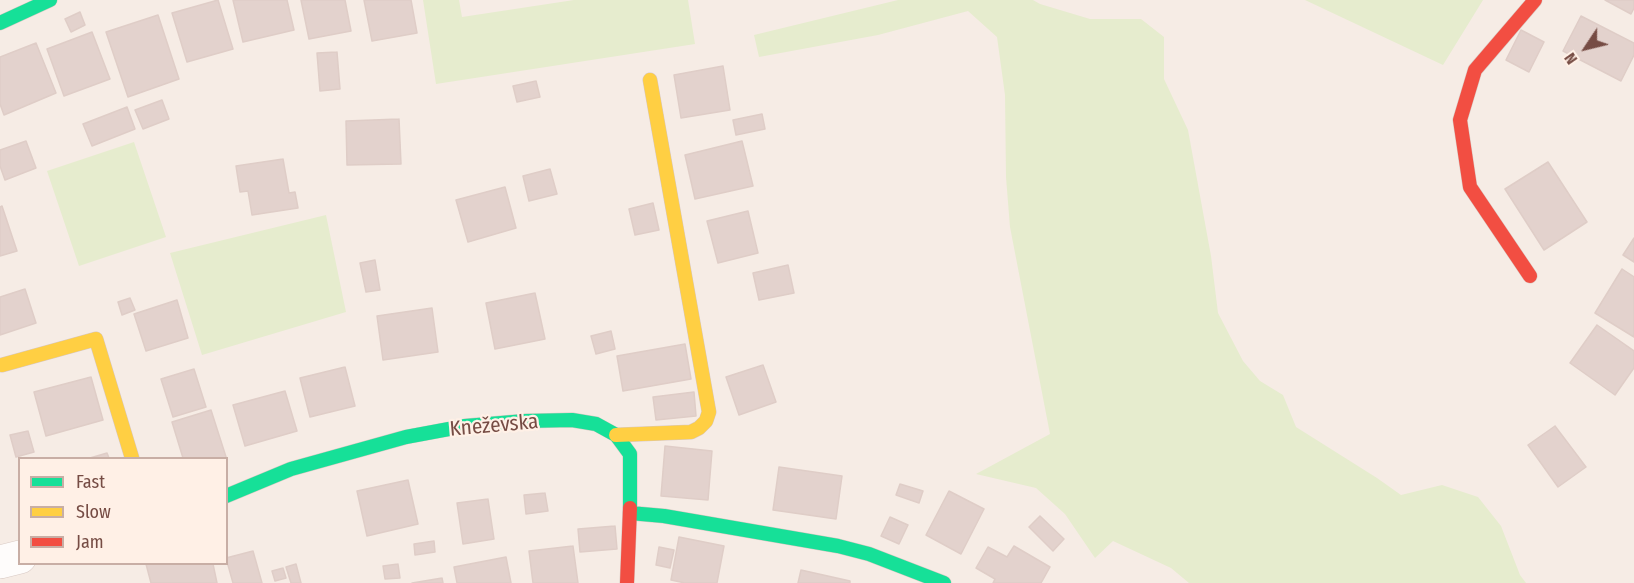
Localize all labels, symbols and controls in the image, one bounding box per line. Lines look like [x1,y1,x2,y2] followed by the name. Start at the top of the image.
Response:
[1556,18,1616,78] north arrow
[1560,49,1581,68] text: N
[449,410,539,442] street label: Kneževska
[18,457,228,565] legend
[76,471,105,493] text: Fast
[76,501,111,523] text: Slow
[76,531,104,553] text: Jam

